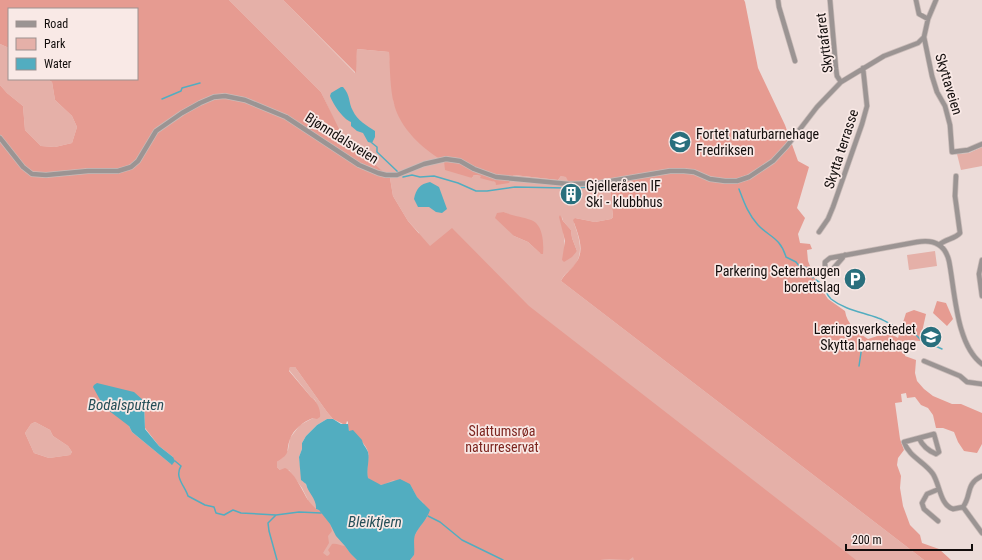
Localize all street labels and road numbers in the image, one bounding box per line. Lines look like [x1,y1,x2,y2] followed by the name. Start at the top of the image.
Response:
[812,12,836,74] street label: Skyttafaret
[932,51,966,117] street label: Skyttaveien
[821,107,862,191] street label: Skytta terrasse
[302,109,382,167] street label: Bjønndalsveien

